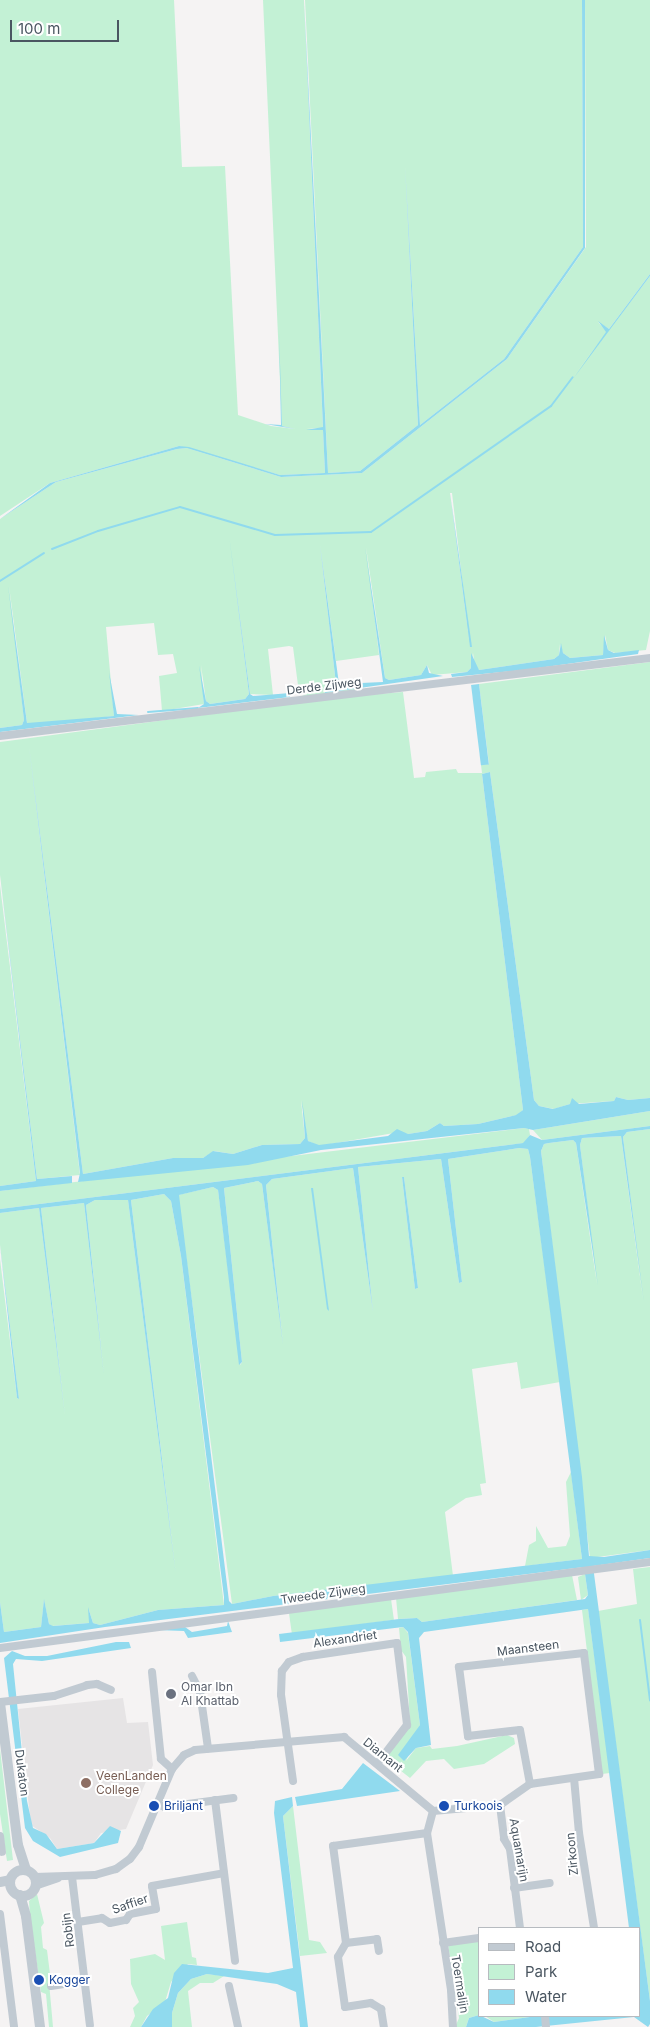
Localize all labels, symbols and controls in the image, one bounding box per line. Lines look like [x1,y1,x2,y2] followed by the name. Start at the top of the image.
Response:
[12,10,121,42] scale bar
[18,19,60,38] text: 100 m
[286,674,362,698] street label: Derde Zijweg
[280,1581,366,1607] street label: Tweede Zijweg
[312,1627,378,1651] street label: Alexandriet
[496,1637,560,1659] street label: Maansteen
[181,1680,239,1708] place label: Omar Ibn Al Khattab
[165,1688,177,1700] marker: Omar Ibn Al Khattab
[360,1735,406,1775] street label: Diamant
[12,1749,32,1797] street label: Dukaton
[96,1769,167,1797] place label: VeenLanden College
[80,1777,92,1789] marker: VeenLanden College
[164,1799,203,1813] place label: Briljant
[454,1799,503,1813] place label: Turkoois
[148,1800,160,1812] marker: Briljant
[438,1800,450,1812] marker: Turkoois
[506,1817,532,1883] street label: Aquamarijn
[563,1832,581,1876] street label: Zirkoon
[110,1891,150,1917] street label: Saffier
[59,1912,77,1948] street label: Robijn
[478,1927,640,2017] legend
[525,1937,561,1956] text: Road
[448,1954,472,2014] street label: Toermalijn
[525,1962,557,1981] text: Park
[49,1973,90,1987] place label: Kogger
[33,1974,45,1986] marker: Kogger
[525,1987,567,2006] text: Water

